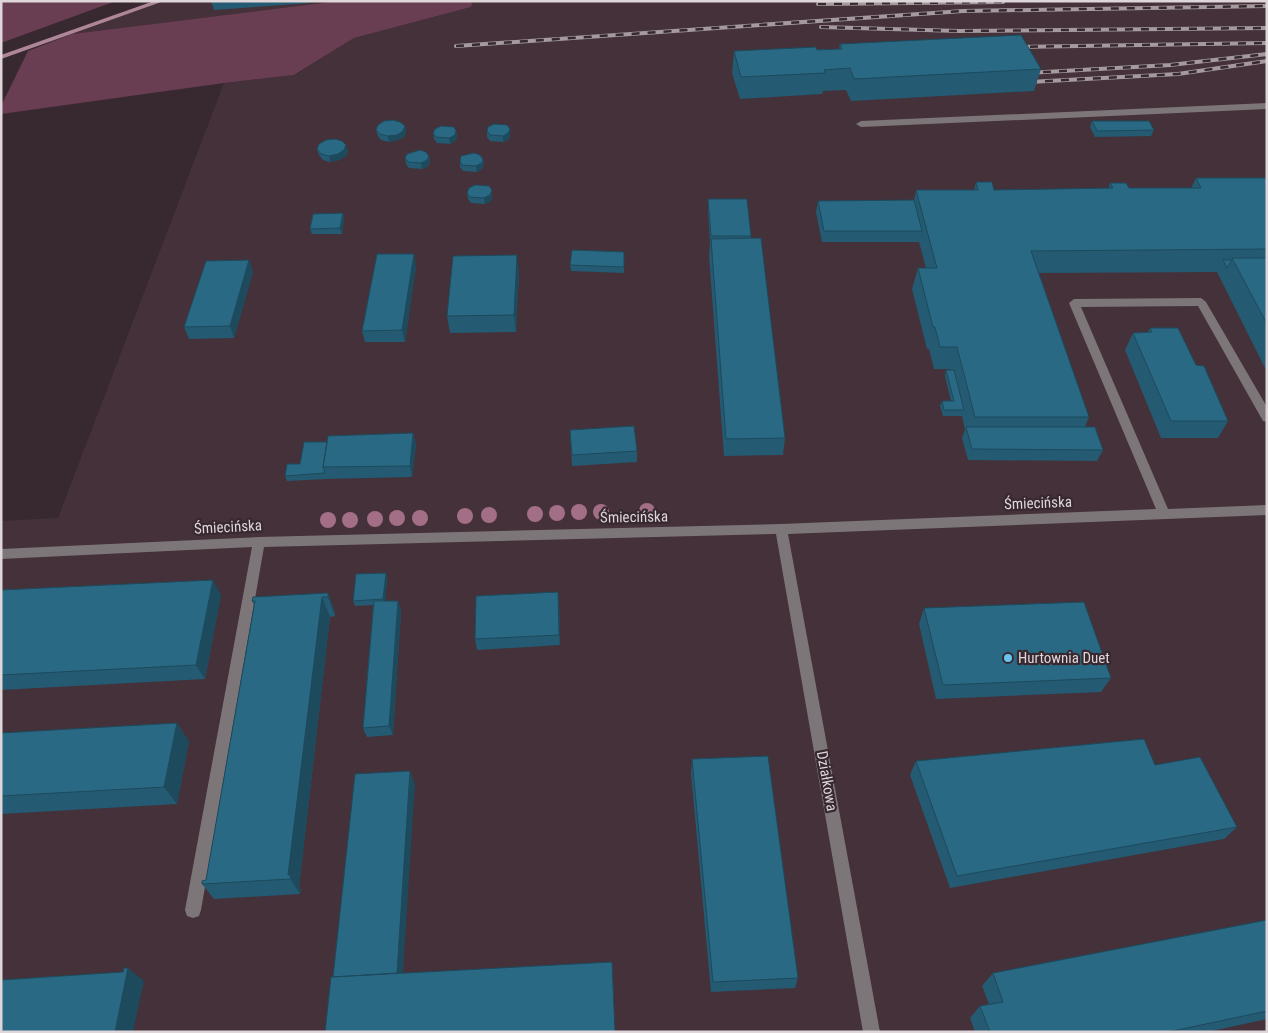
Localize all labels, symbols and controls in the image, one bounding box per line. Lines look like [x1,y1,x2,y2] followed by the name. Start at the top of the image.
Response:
[1004,493,1072,513] street label: Śmiecińska
[600,507,668,527] street label: Śmiecińska
[194,516,262,538] street label: Śmiecińska
[1018,649,1110,667] place label: Hurtownia Duet
[1002,652,1014,664] marker: Hurtownia Duet
[813,750,841,812] street label: Działkowa

